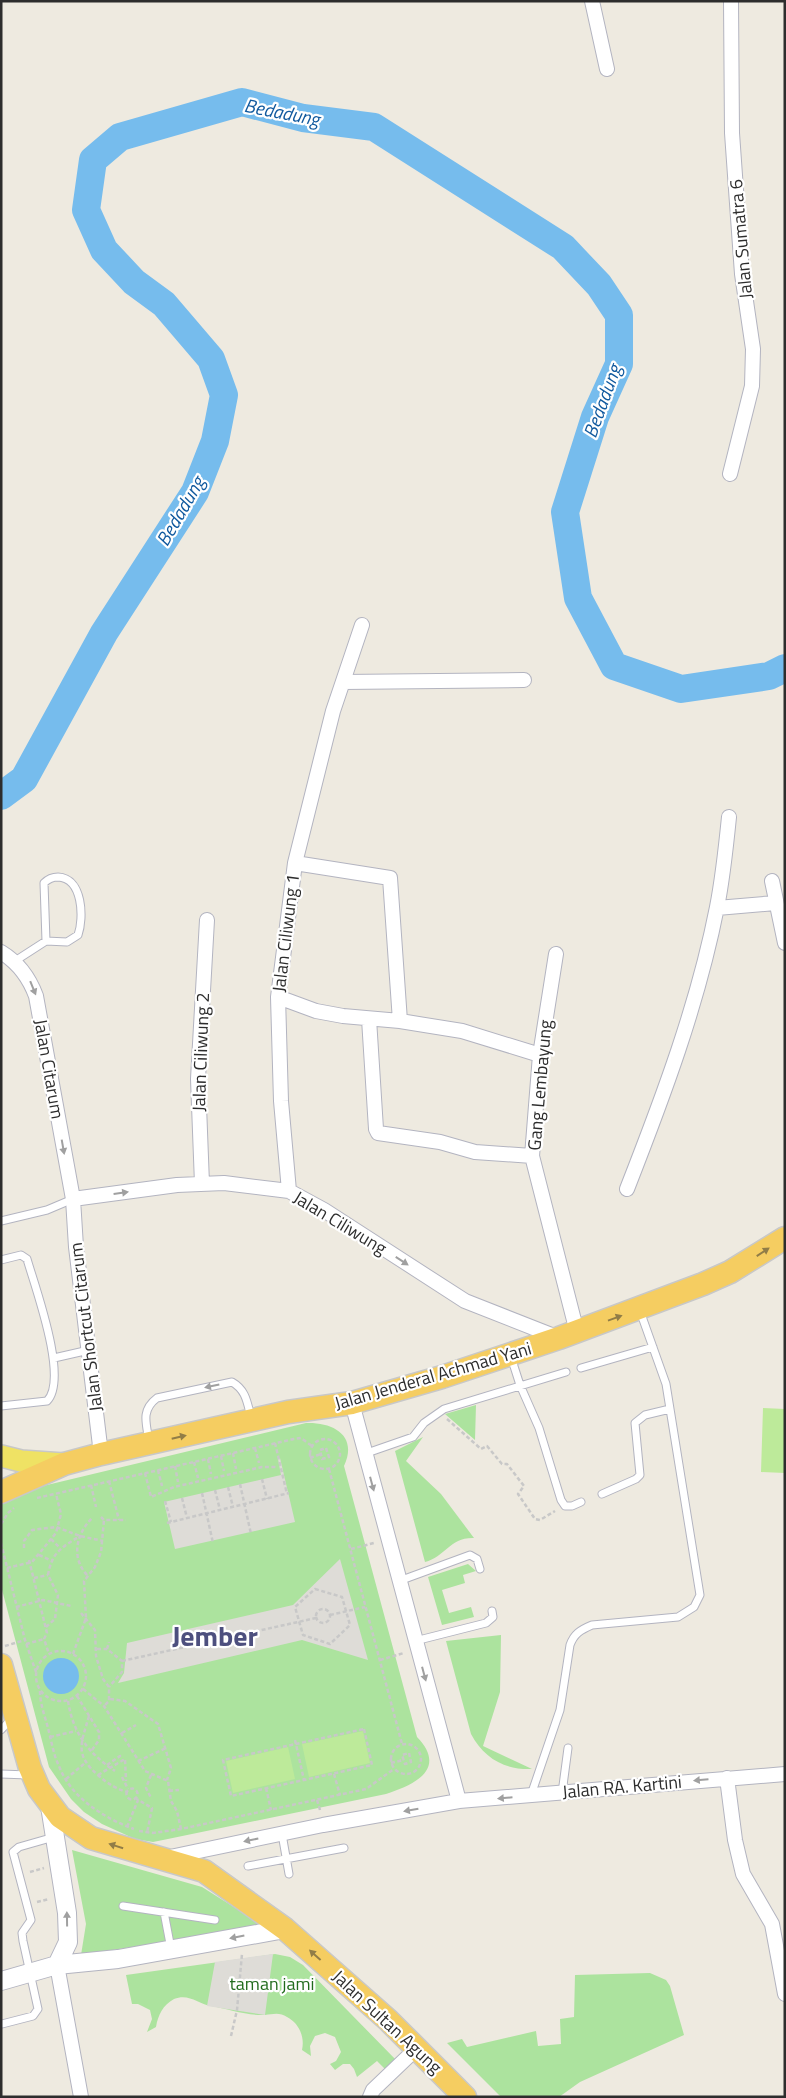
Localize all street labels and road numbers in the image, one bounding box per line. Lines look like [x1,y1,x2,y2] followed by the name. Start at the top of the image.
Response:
[722,178,759,300] street label: Jalan Sumatra 6
[265,872,306,994] street label: Jalan Ciliwung 1
[185,992,216,1112] street label: Jalan Ciliwung 2
[27,1017,72,1121] street label: Jalan Citarum
[520,1018,559,1152] street label: Gang Lembayung
[288,1184,392,1261] street label: Jalan Ciliwung
[62,1241,109,1413] street label: Jalan Shortcut Citarum
[331,1334,534,1417] street label: Jalan Jenderal Achmad Yani
[561,1768,683,1805] street label: Jalan RA. Kartini
[326,1963,448,2080] street label: Jalan Sultan Agung

